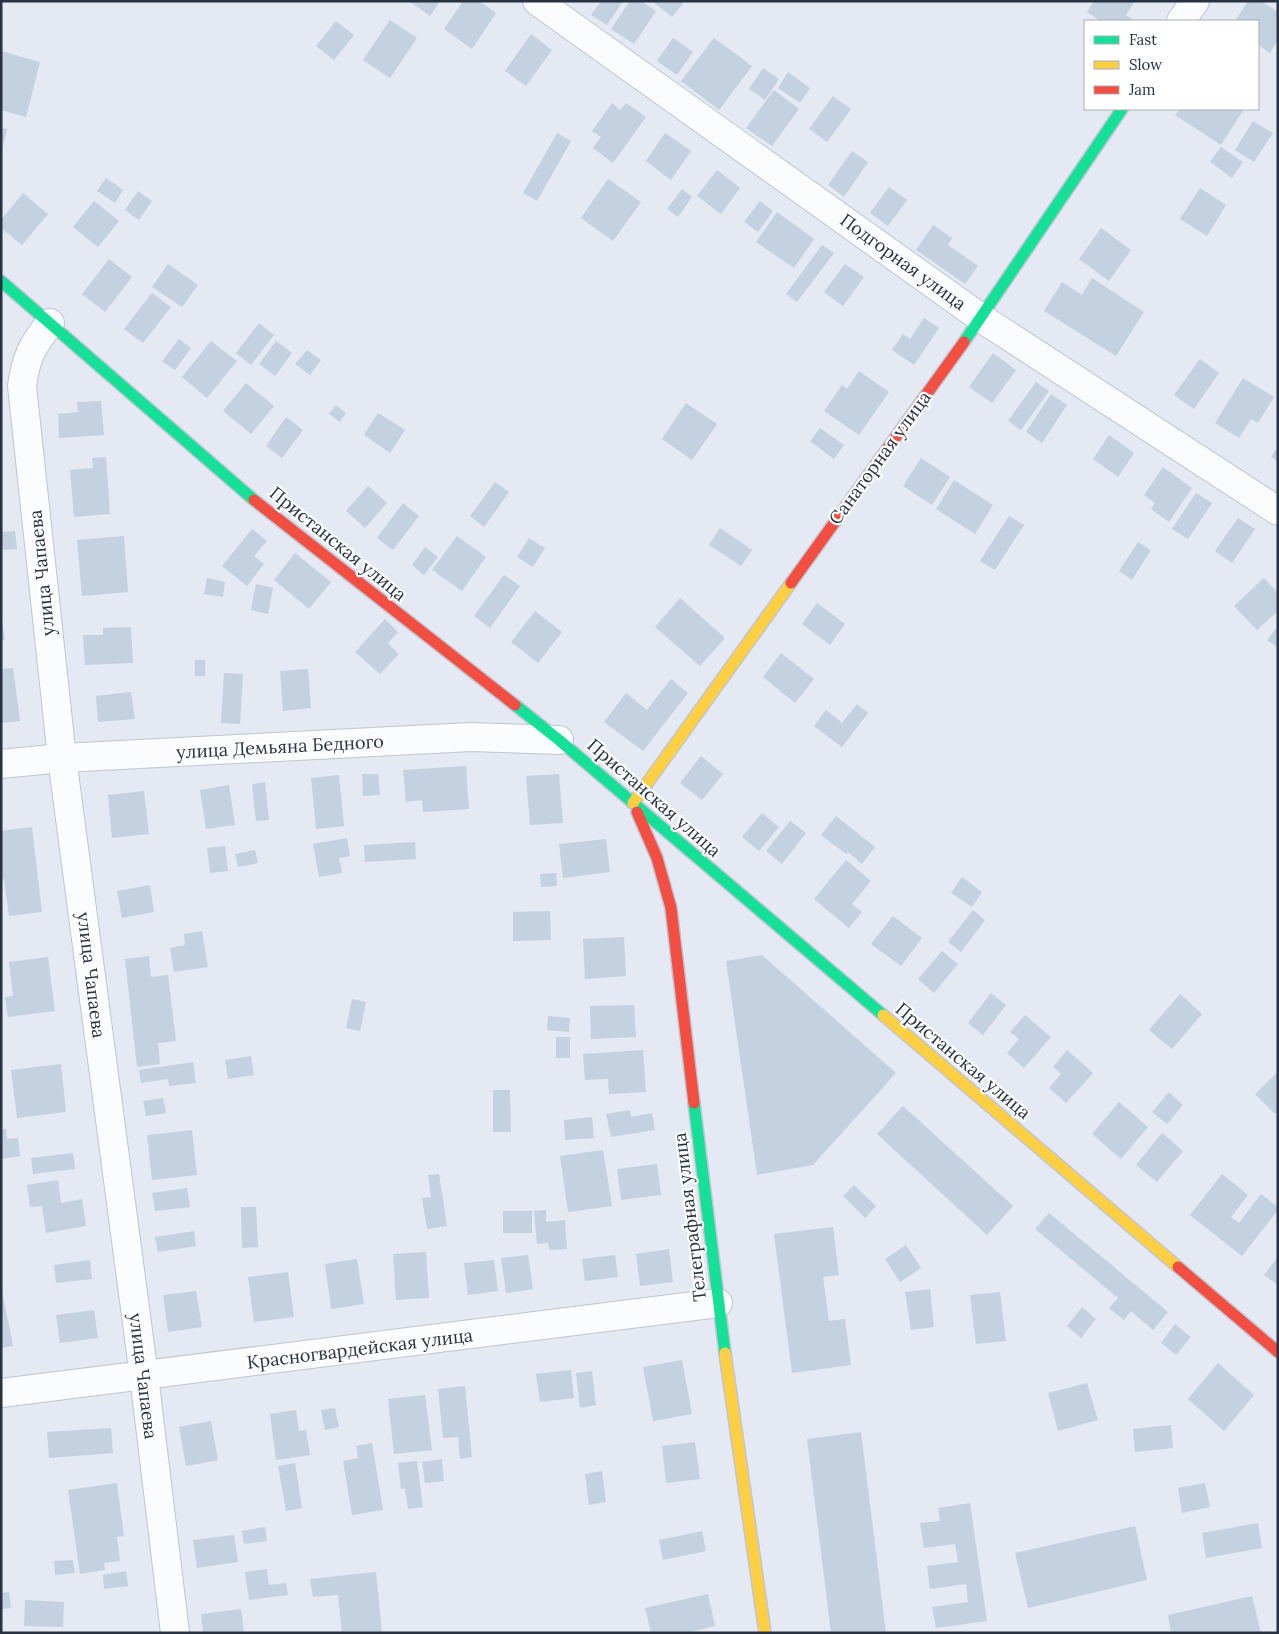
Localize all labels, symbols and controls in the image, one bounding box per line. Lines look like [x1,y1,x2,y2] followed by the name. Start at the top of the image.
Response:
[1084,20,1259,110] legend
[1129,30,1157,49] text: Fast
[1129,55,1162,74] text: Slow
[1128,80,1156,99] text: Jam
[836,208,971,315] street label: Подгорная улица
[823,386,936,529] street label: Санаторная улица
[265,481,411,606] street label: Пристанская улица
[23,509,60,637] street label: улица Чапаева
[176,730,384,763] street label: улица Демьяна Бедного
[583,733,726,862] street label: Пристанская улица
[72,910,111,1039] street label: улица Чапаева
[891,997,1036,1124] street label: Пристанская улица
[668,1132,711,1303] street label: Телеграфная улица
[124,1311,163,1440] street label: улица Чапаева
[246,1323,474,1374] street label: Красногвардейская улица

